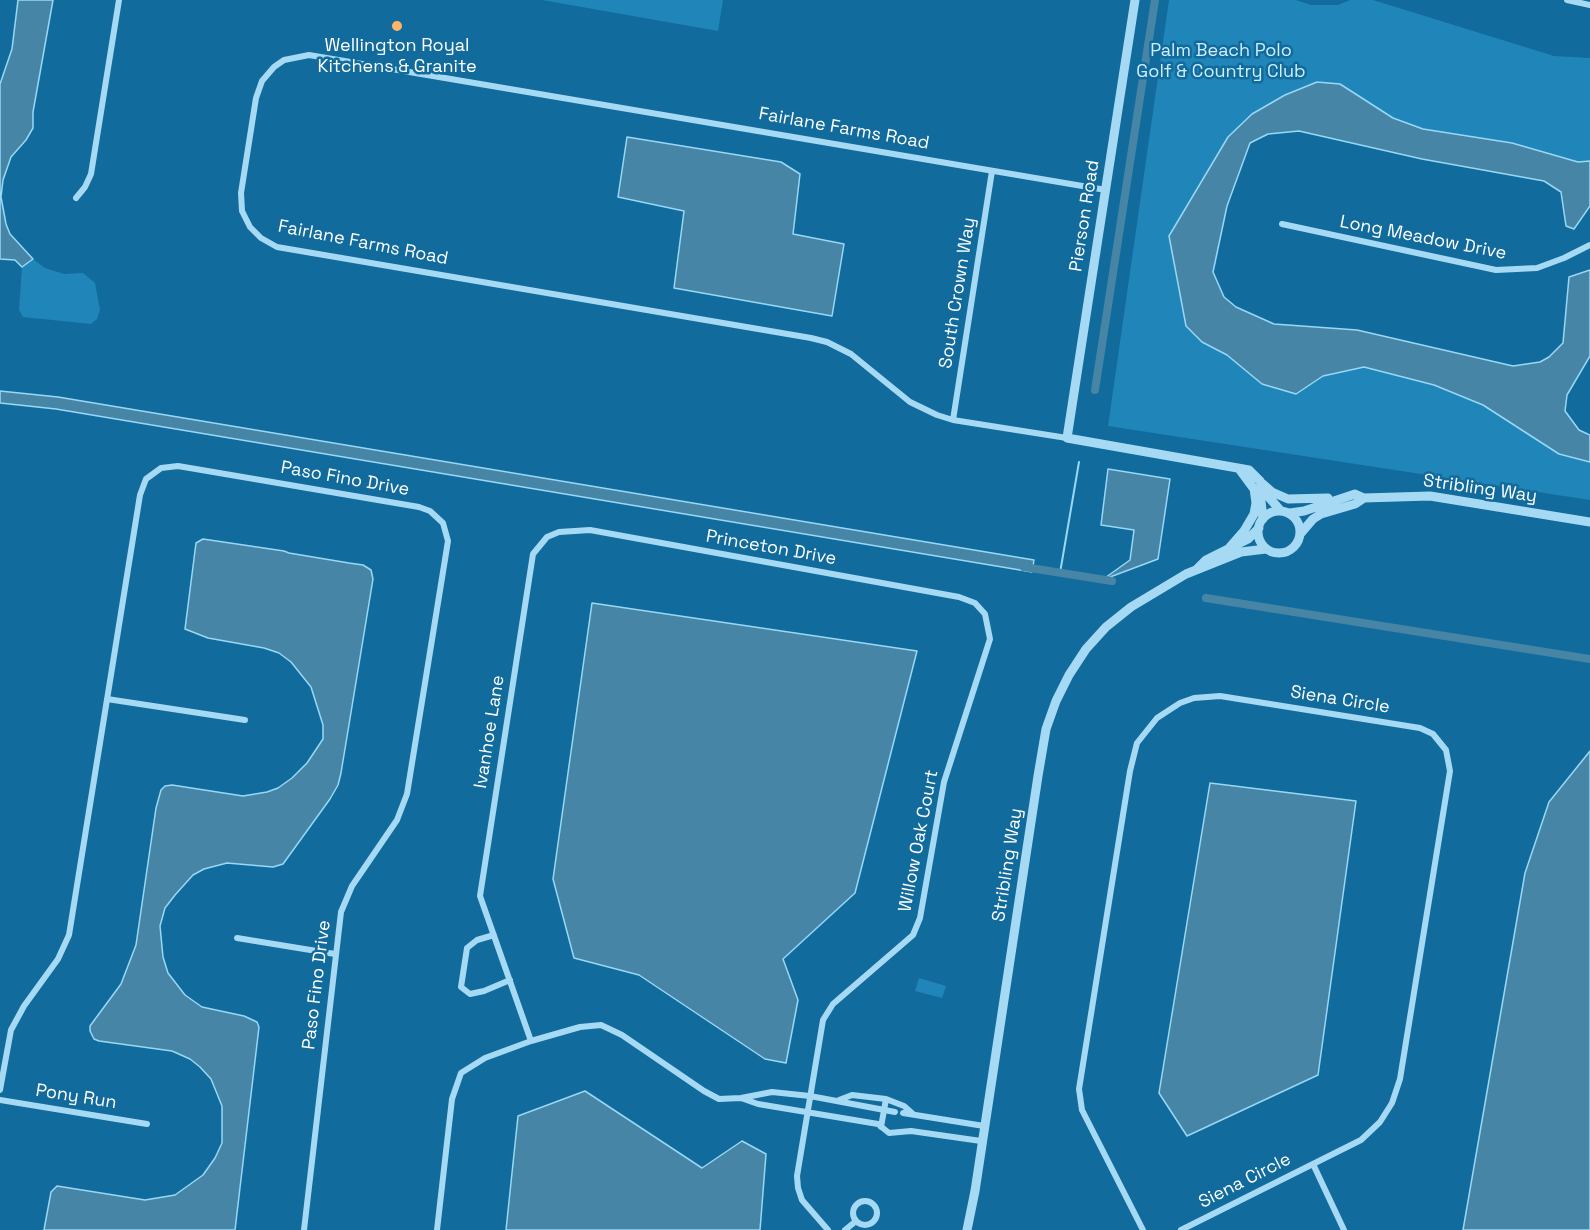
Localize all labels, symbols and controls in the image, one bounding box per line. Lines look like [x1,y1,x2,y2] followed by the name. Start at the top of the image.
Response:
[390,19,404,33] marker: Wellington Royal Kitchens & Granite
[317,35,477,78] place label: Wellington Royal Kitchens & Granite
[1136,40,1306,82] park label: Palm Beach Polo Golf & Country Club
[757,103,931,155] street label: Fairlane Farms Road
[1065,159,1105,273] street label: Pierson Road
[1338,211,1508,265] street label: Long Meadow Drive
[276,216,450,270] street label: Fairlane Farms Road
[935,216,981,370] street label: South Crown Way
[279,457,411,501] street label: Paso Fino Drive
[1422,470,1538,508] street label: Stribling Way
[704,526,838,570] street label: Princeton Drive
[470,674,510,790] street label: Ivanhoe Lane
[1289,681,1391,719] street label: Siena Circle
[895,768,943,914] street label: Willow Oak Court
[988,807,1028,923] street label: Stribling Way
[298,919,336,1051] street label: Paso Fino Drive
[34,1080,118,1114] street label: Pony Run
[1195,1149,1295,1213] street label: Siena Circle

